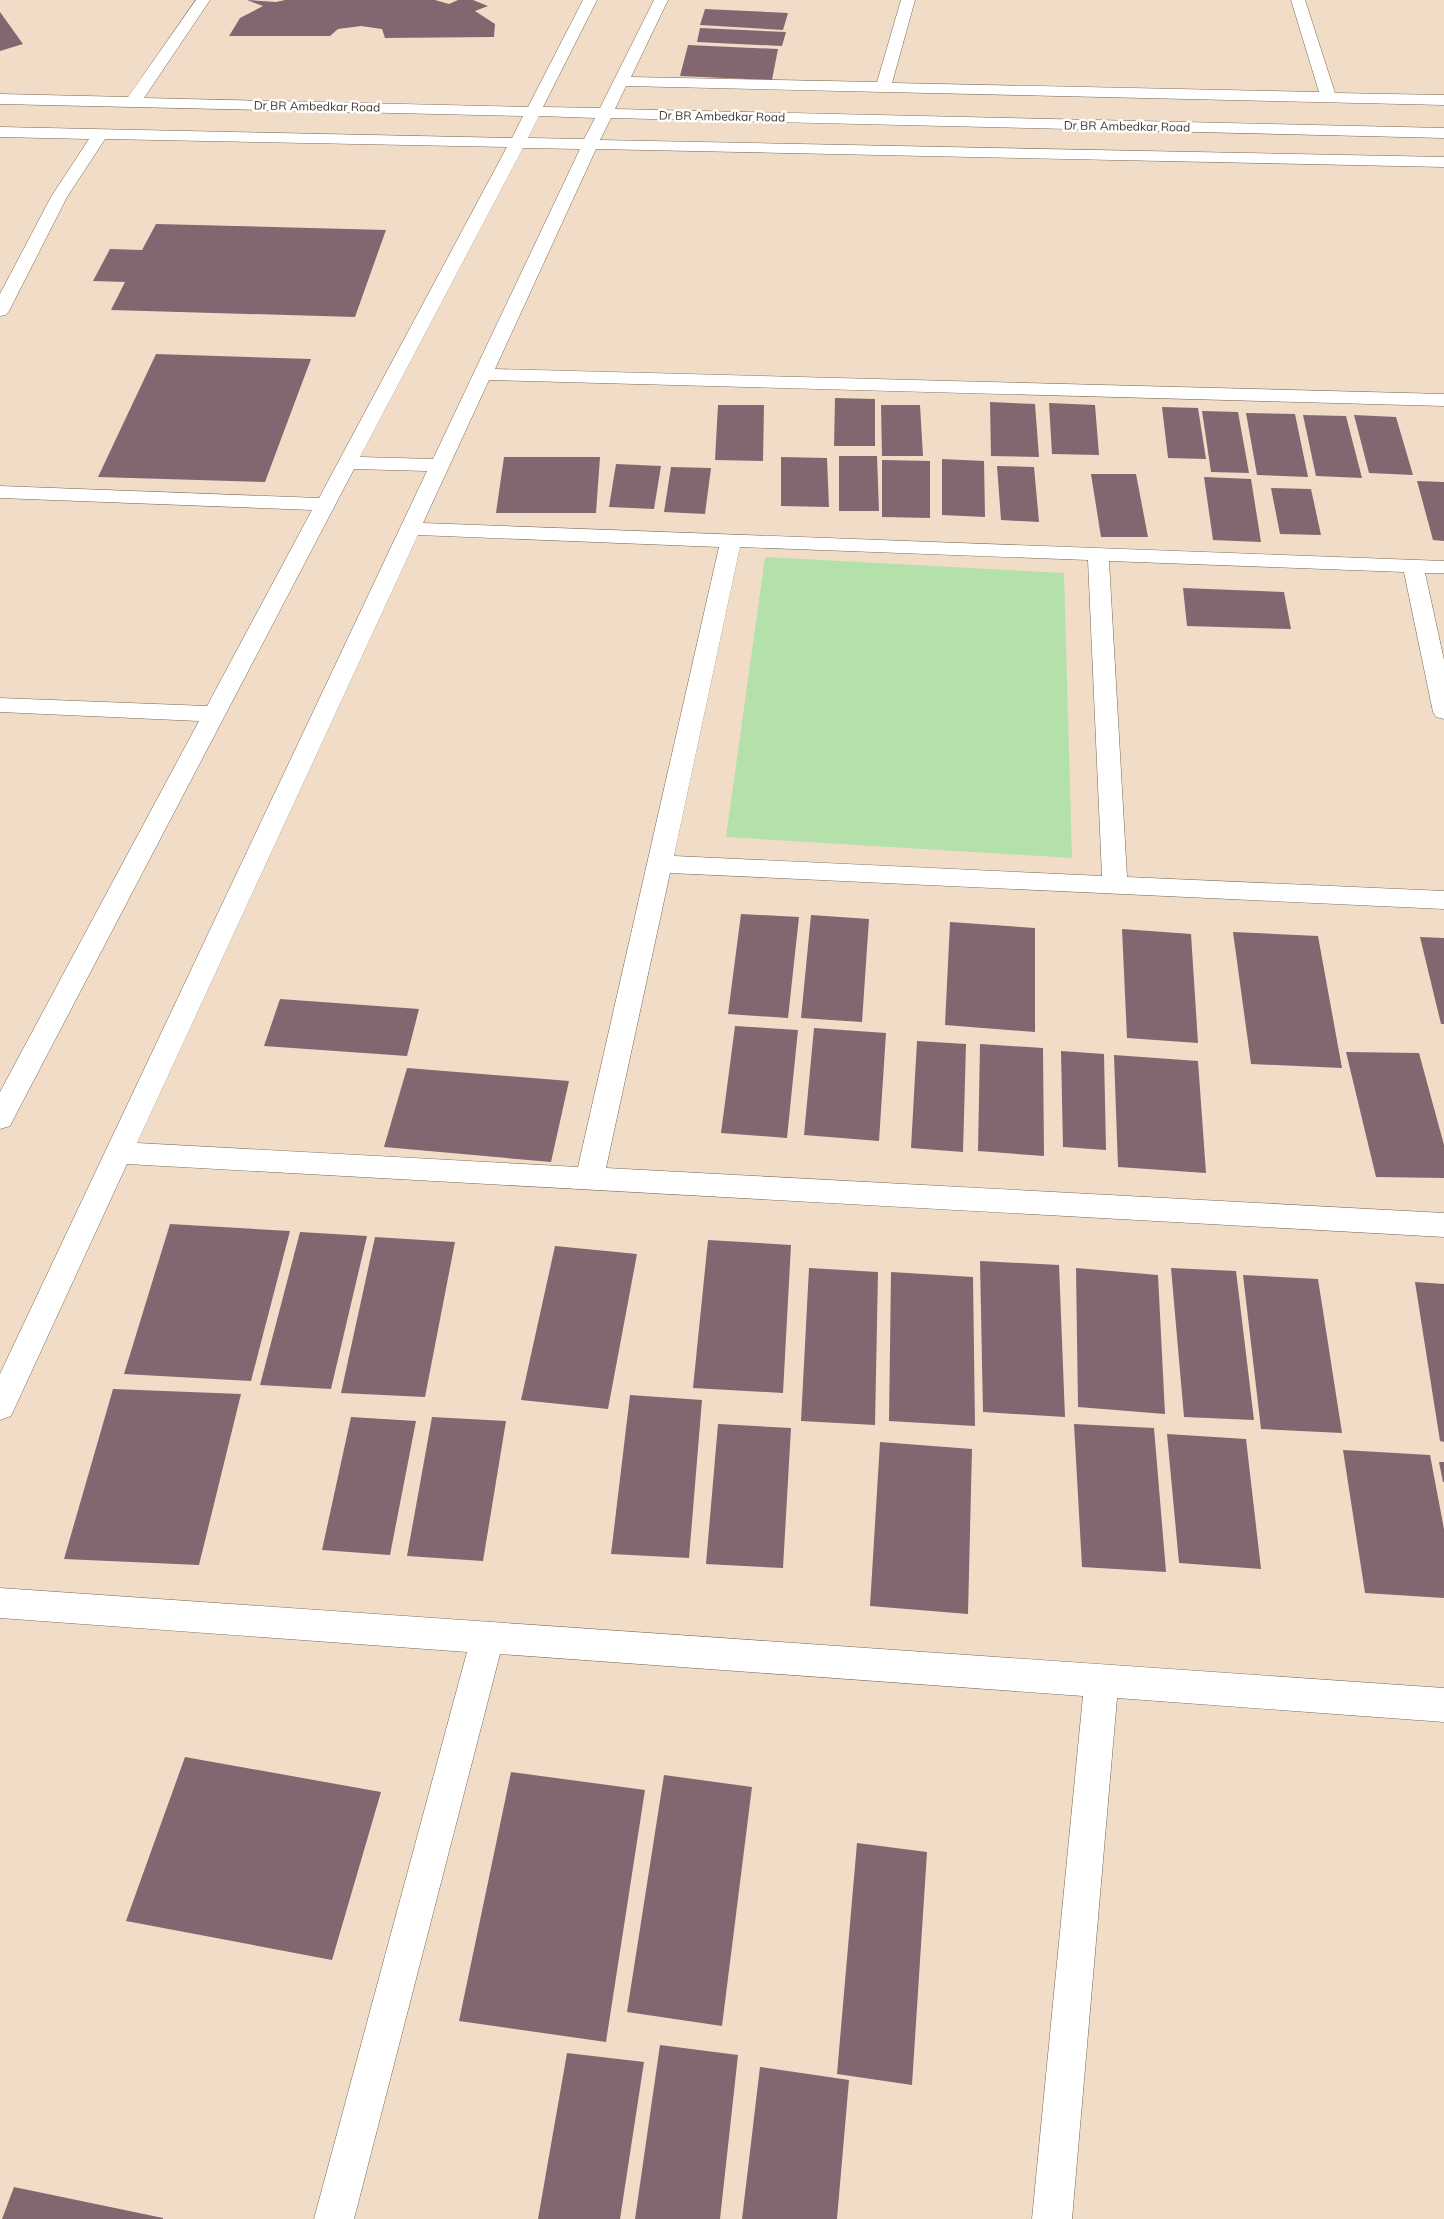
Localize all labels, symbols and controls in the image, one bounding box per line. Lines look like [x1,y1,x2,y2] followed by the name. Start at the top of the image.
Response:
[254,97,380,115] street label: Dr BR Ambedkar Road
[659,107,785,125] street label: Dr BR Ambedkar Road
[1064,117,1190,135] street label: Dr BR Ambedkar Road

